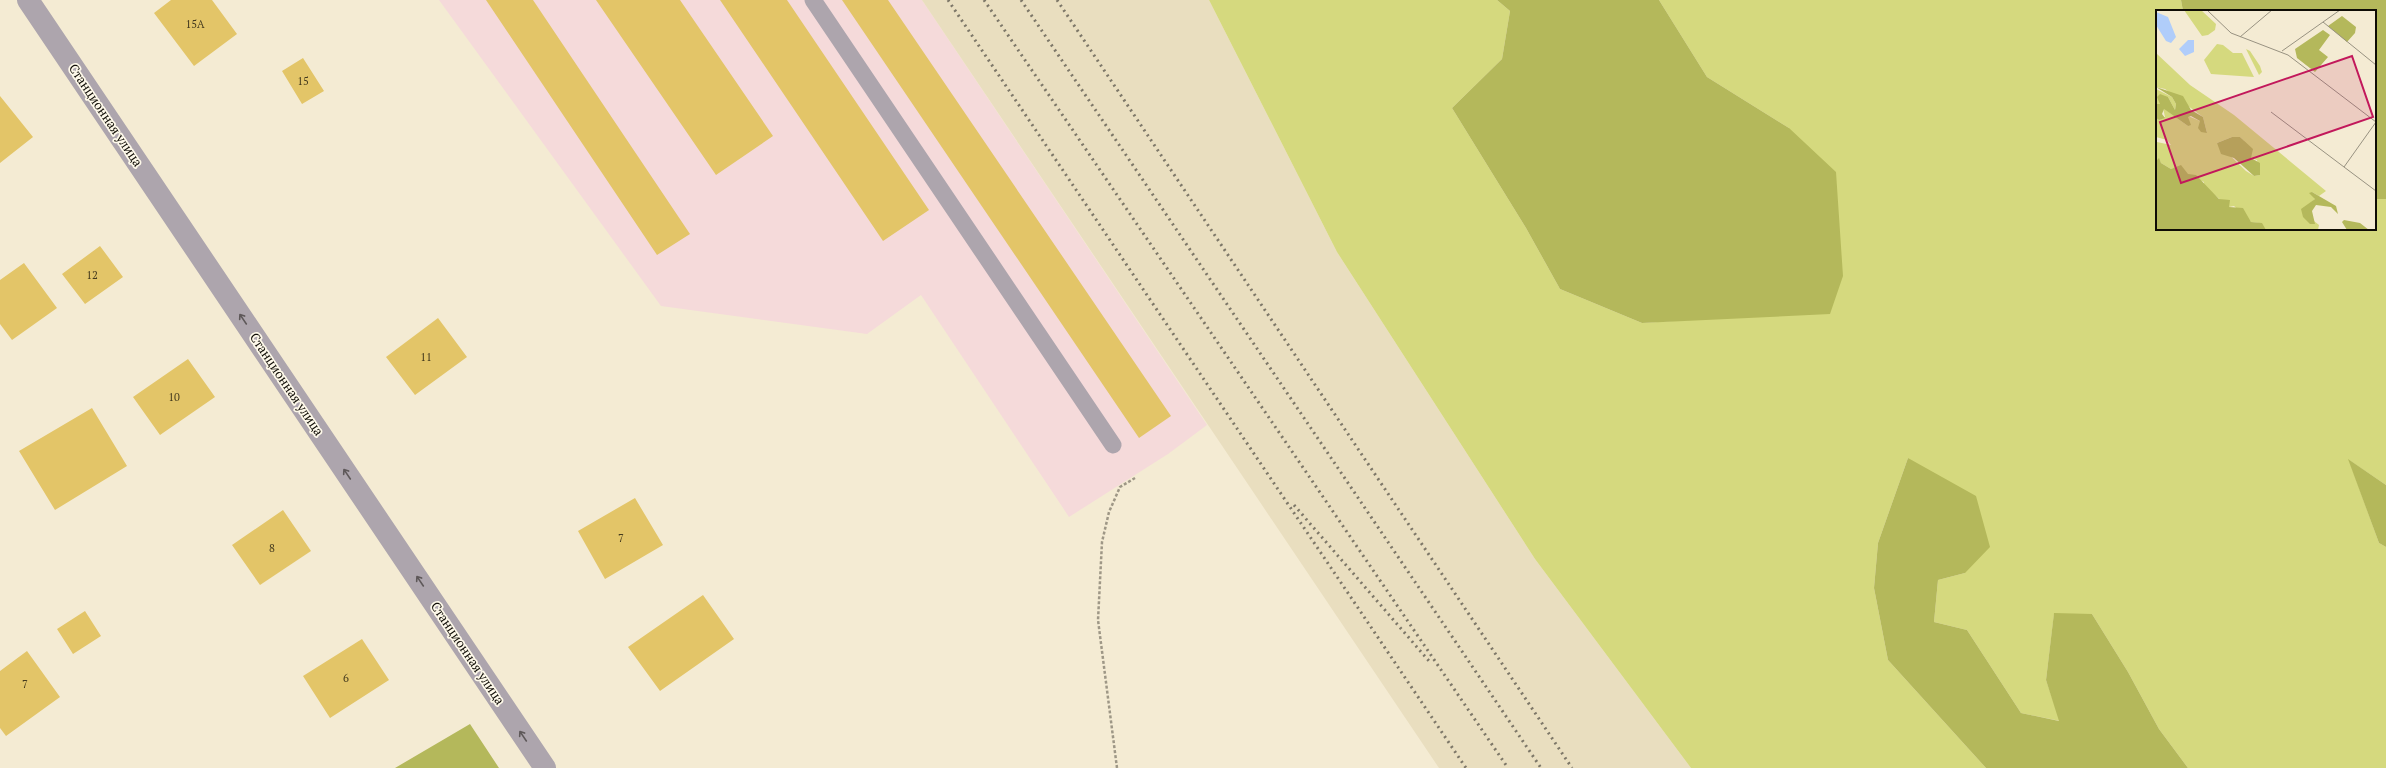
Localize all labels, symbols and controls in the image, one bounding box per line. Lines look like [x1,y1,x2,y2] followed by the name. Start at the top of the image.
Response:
[2156,10,2376,230] inset map
[185,17,205,31] house number: 15А
[65,60,147,170] street label: Станционная улица
[297,74,309,88] house number: 15
[86,268,98,282] house number: 12
[239,314,247,325] one-way arrow
[246,329,328,439] street label: Станционная улица
[420,350,432,364] house number: 11
[168,390,180,404] house number: 10
[343,468,351,479] one-way arrow
[618,531,624,545] house number: 7
[269,541,275,555] house number: 8
[415,576,424,587] one-way arrow
[427,598,509,708] street label: Станционная улица
[343,671,349,685] house number: 6
[22,677,28,691] house number: 7
[519,730,528,741] one-way arrow

